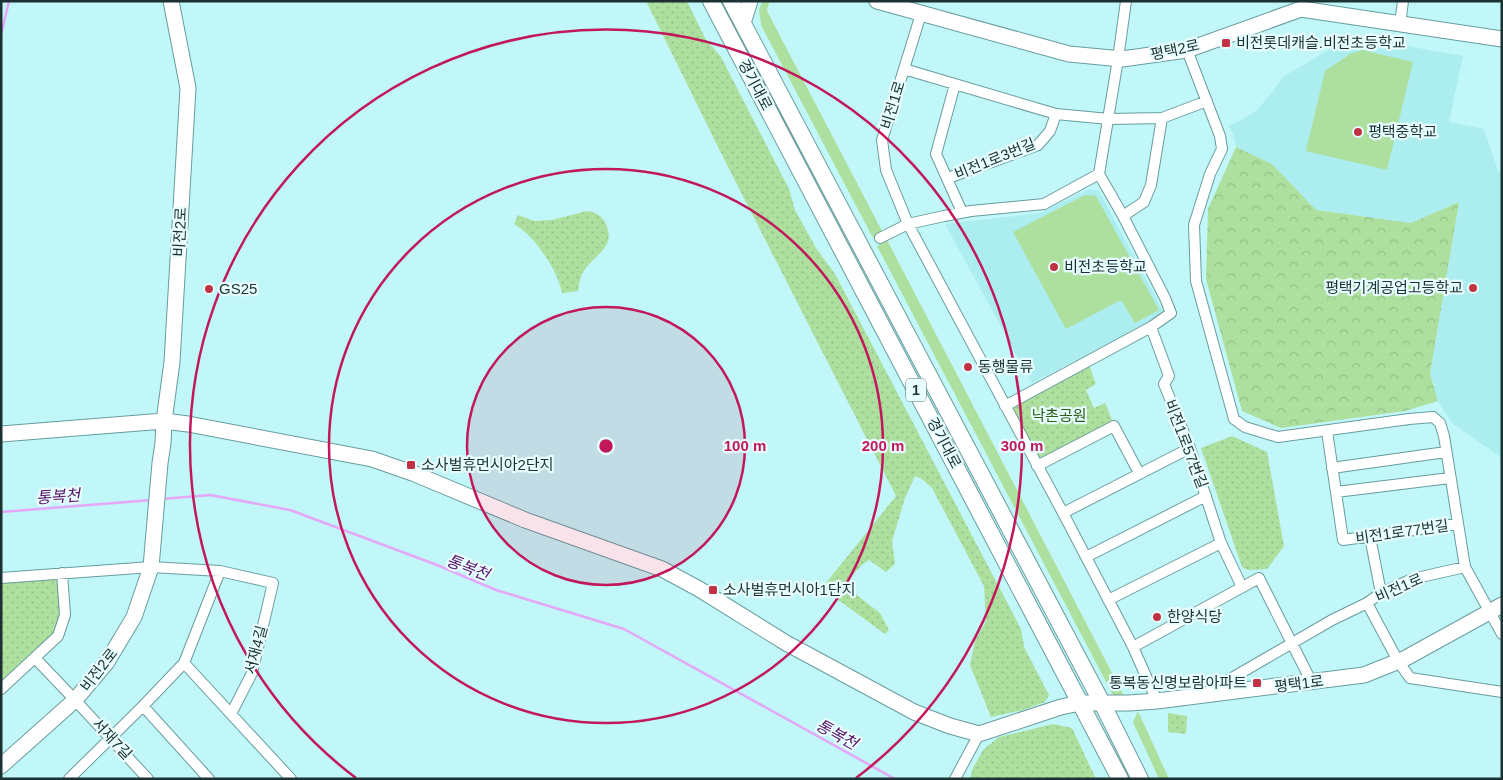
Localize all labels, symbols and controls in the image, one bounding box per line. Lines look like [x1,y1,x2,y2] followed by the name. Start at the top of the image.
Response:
[1236,34,1406,51] place label: 비전롯데캐슬.비전초등학교
[1149,36,1201,63] street label: 평택2로
[1220,37,1232,49] marker: 비전롯데캐슬.비전초등학교
[735,56,776,113] street label: 경기대로
[877,79,908,131] street label: 비전1로
[1368,123,1437,140] place label: 평택중학교
[1352,126,1364,138] marker: 평택중학교
[952,135,1038,182] street label: 비전1로3번길
[170,207,189,257] street label: 비전2로
[1064,258,1147,275] place label: 비전초등학교
[1048,261,1060,273] marker: 비전초등학교
[1325,279,1463,296] place label: 평택기계공업고등학교
[219,280,257,297] place label: GS25
[1467,282,1479,294] marker: 평택기계공업고등학교
[203,283,215,295] marker: GS25
[978,358,1033,375] place label: 동행물류
[962,361,974,373] marker: 동행물류
[906,378,926,402] road number: 1
[1162,397,1211,491] street label: 비전1로57번길
[1031,407,1087,424] park label: 낙촌공원
[924,414,965,471] street label: 경기대로
[597,437,615,455] centre of rings
[724,437,766,454] text: 100 m
[862,437,904,454] text: 200 m
[1001,437,1043,454] text: 300 m
[421,456,554,473] place label: 소사벌휴먼시아2단지
[405,459,417,471] marker: 소사벌휴먼시아2단지
[35,486,83,507] water label: 통복천
[1354,517,1450,546] street label: 비전1로77번길
[444,552,494,584] water label: 통복천
[1373,570,1425,605] street label: 비전1로
[723,581,856,598] place label: 소사벌휴먼시아1단지
[707,584,719,596] marker: 소사벌휴먼시아1단지
[1167,608,1222,625] place label: 한양식당
[1151,611,1163,623] marker: 한양식당
[241,624,270,676] street label: 서재4길
[77,645,121,695] street label: 비전2로
[1273,672,1325,695] street label: 평택1로
[1109,674,1247,691] place label: 통복동신명보람아파트
[1251,677,1263,689] marker: 통복동신명보람아파트
[89,715,136,763] street label: 서재7길
[813,716,862,754] water label: 통복천

